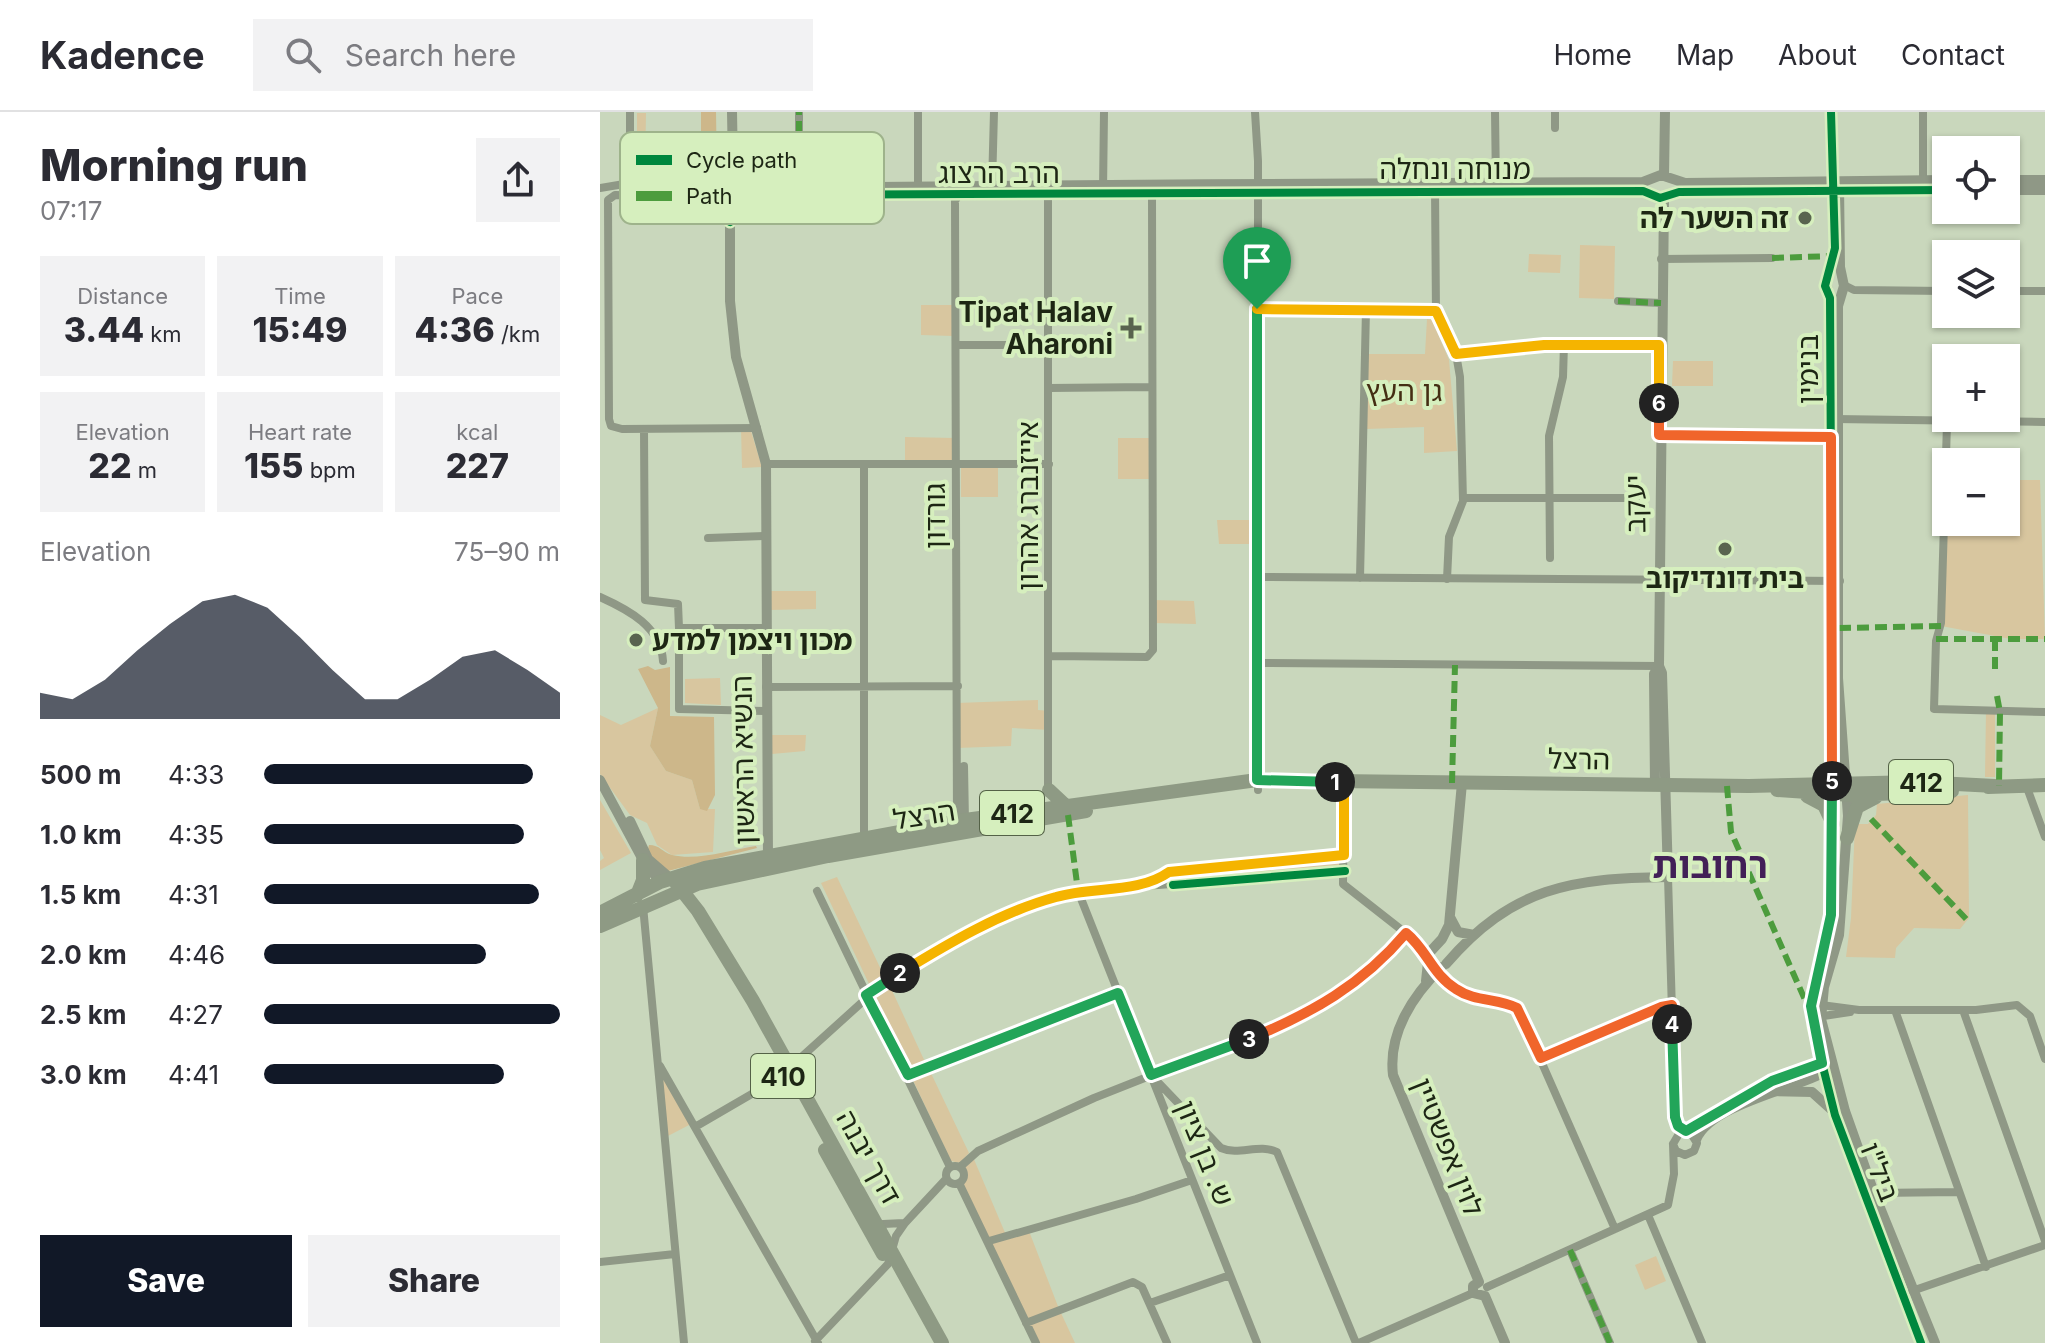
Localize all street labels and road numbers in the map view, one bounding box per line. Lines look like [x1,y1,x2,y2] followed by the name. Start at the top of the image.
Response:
[1379,152,1531,186] street label: מנוחה ונחלה
[938,156,1060,190] street label: הרב הרצוג
[1791,334,1825,404] street label: בנימין
[1011,421,1045,591] street label: אייזנברג אהרון
[1617,474,1653,534] street label: יעקב
[918,483,952,549] street label: גורדון
[725,675,761,845] street label: הנשיא הראשון
[1548,741,1610,777] street label: הרצל
[1889,760,1953,804] road number: 412
[980,791,1044,835] road number: 412
[891,793,957,837] street label: הרצל
[751,1054,815,1098] road number: 410
[1405,1073,1491,1221] street label: לוין אפשטיין
[1169,1095,1241,1211] street label: ש. בן ציון
[829,1104,909,1210] street label: דרך יבנה
[1853,1138,1907,1206] street label: ביל"ו

